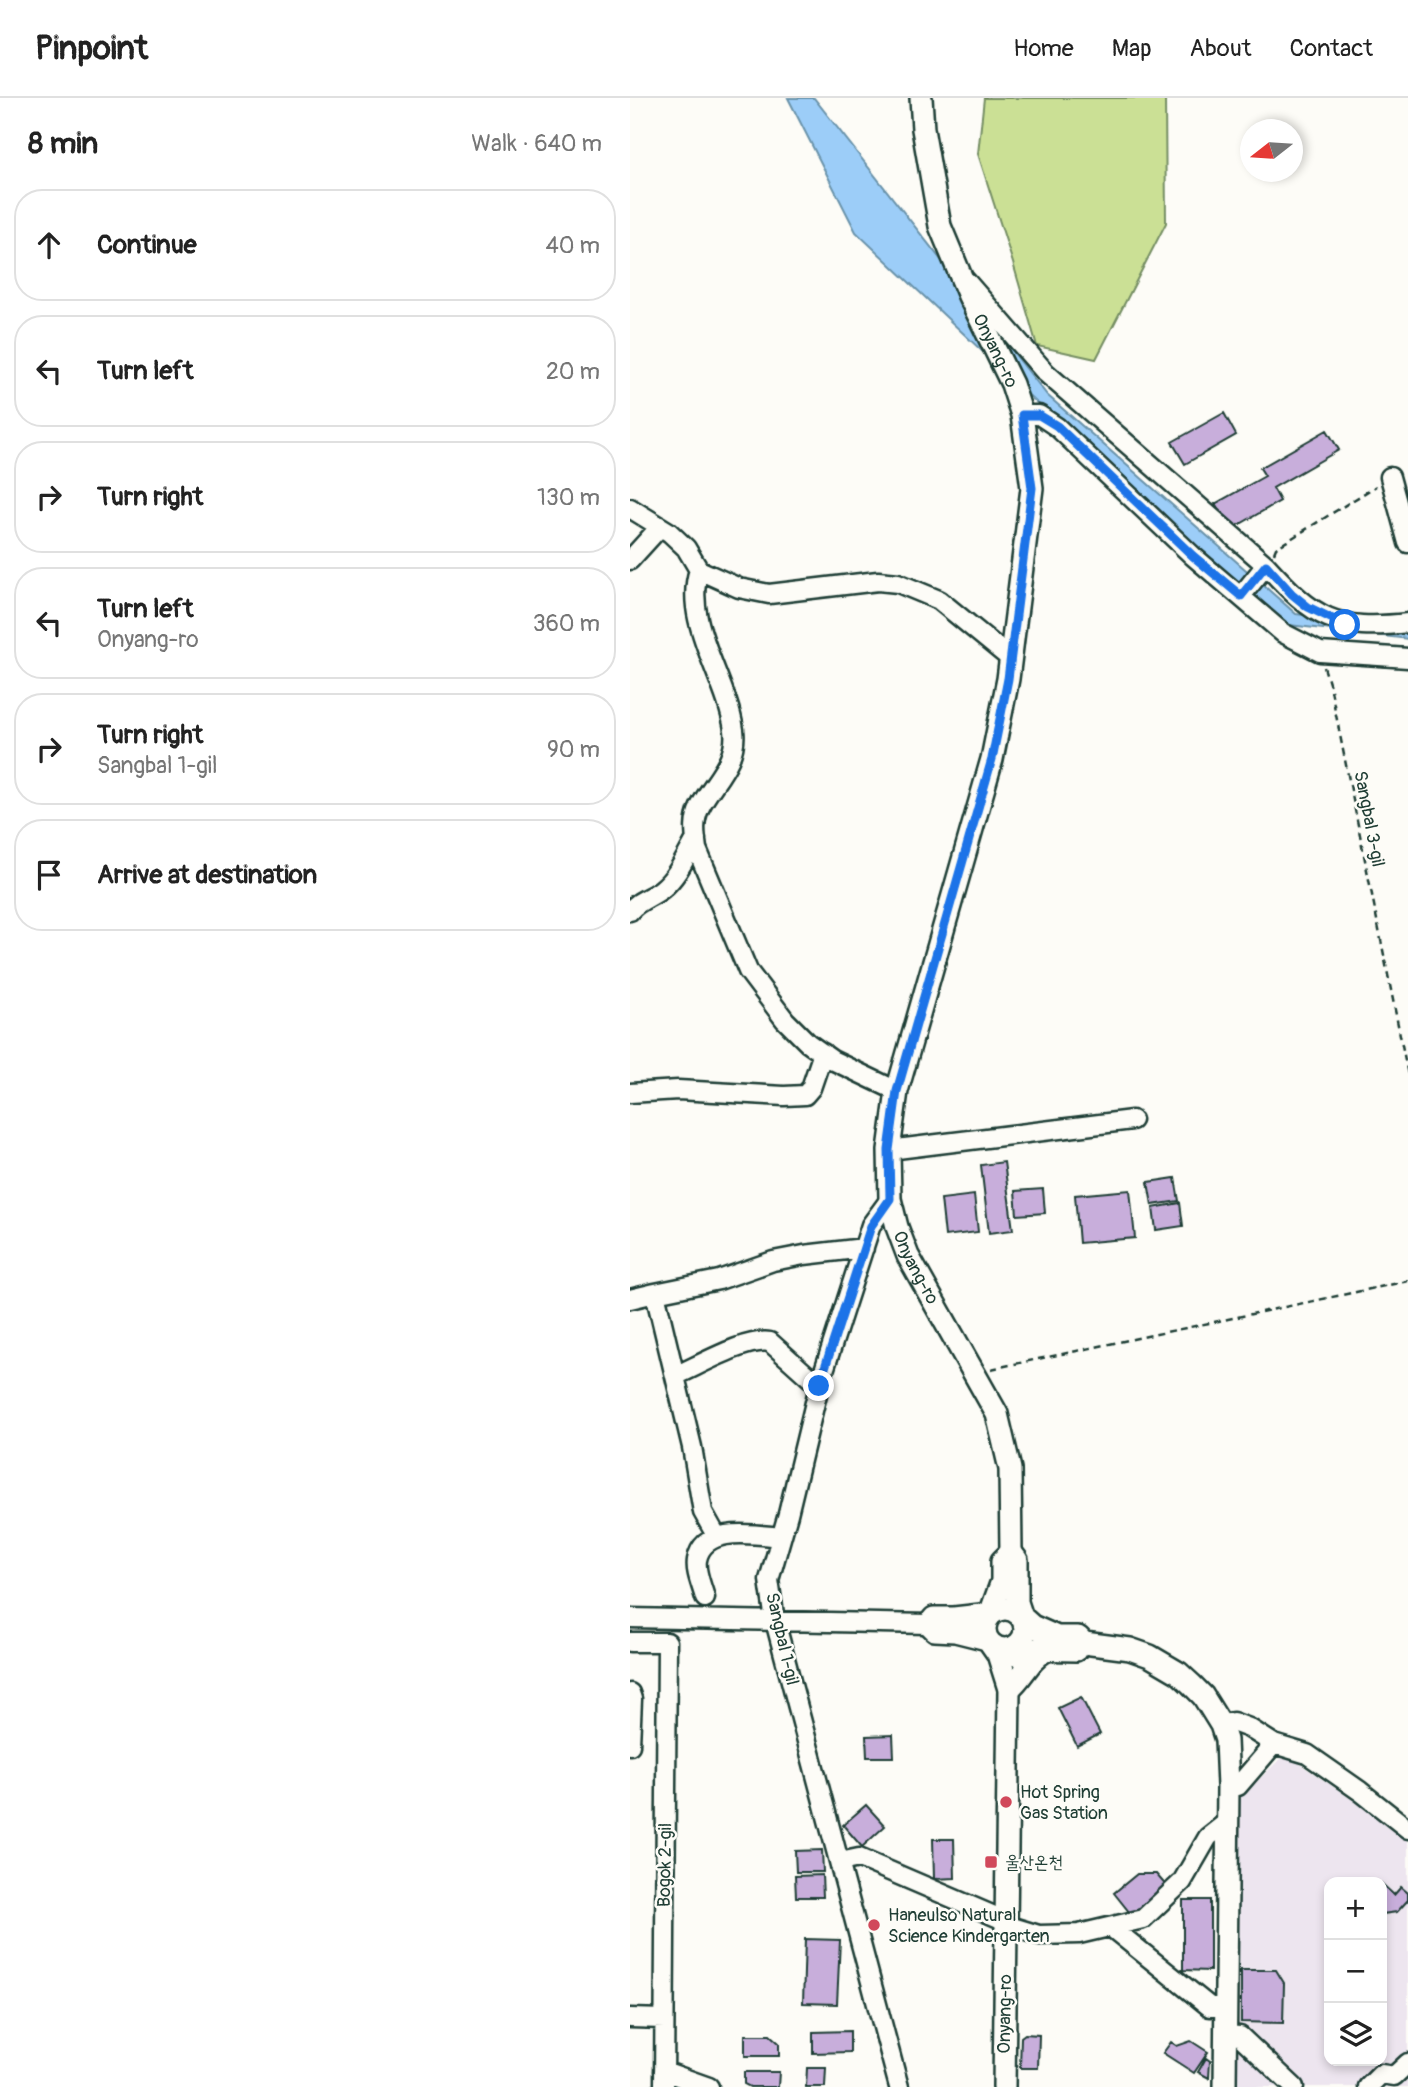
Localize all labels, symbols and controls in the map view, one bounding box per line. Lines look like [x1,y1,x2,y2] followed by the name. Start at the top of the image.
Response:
[35,28,148,69] text: Pinpoint
[1013,34,1074,63] text: Home
[1112,34,1152,63] text: Map
[1190,34,1252,63] text: About
[1290,34,1373,63] text: Contact
[1240,119,1303,182] north arrow
[28,125,98,162] text: 8 min
[471,129,602,158] text: Walk · 640 m
[30,226,68,264] icon: ahead
[97,229,197,261] text: Continue
[546,231,600,260] text: 40 m
[968,310,1024,392] street label: Onyang-ro
[30,352,68,390] icon: left
[97,355,193,387] text: Turn left
[546,357,600,386] text: 20 m
[30,478,68,516] icon: right
[97,481,203,513] text: Turn right
[537,483,600,512] text: 130 m
[97,593,193,625] text: Turn left
[30,604,68,642] icon: left
[533,609,600,638] text: 360 m
[1329,609,1360,640] route start
[97,625,198,654] text: Onyang-ro
[97,719,203,751] text: Turn right
[30,730,68,768] icon: right
[547,735,600,764] text: 90 m
[97,751,217,780] text: Sangbal 1-gil
[1348,769,1390,869] street label: Sangbal 3-gil
[30,856,68,894] icon: arrive
[97,859,317,891] text: Arrive at destination
[888,1228,944,1308] street label: Onyang-ro
[803,1370,834,1401] route end
[760,1591,804,1687] street label: Sangbal 1-gil
[1020,1781,1108,1825] place label: Hot Spring Gas Station
[998,1794,1014,1810] marker: Hot Spring Gas Station
[653,1823,677,1907] street label: Bogok 2-gil
[1005,1851,1063,1874] place label: 울산온천
[983,1854,999,1870] marker: 울산온천
[1324,1877,1387,2066] map controls
[1324,1877,1387,1940] button: +
[888,1904,1050,1948] place label: Haneulso Natural Science Kindergarten
[866,1917,882,1933] marker: Haneulso Natural Science Kindergarten
[1324,1940,1387,2003] button: −
[993,1974,1017,2054] street label: Onyang-ro
[1324,2003,1387,2066] button: layers

